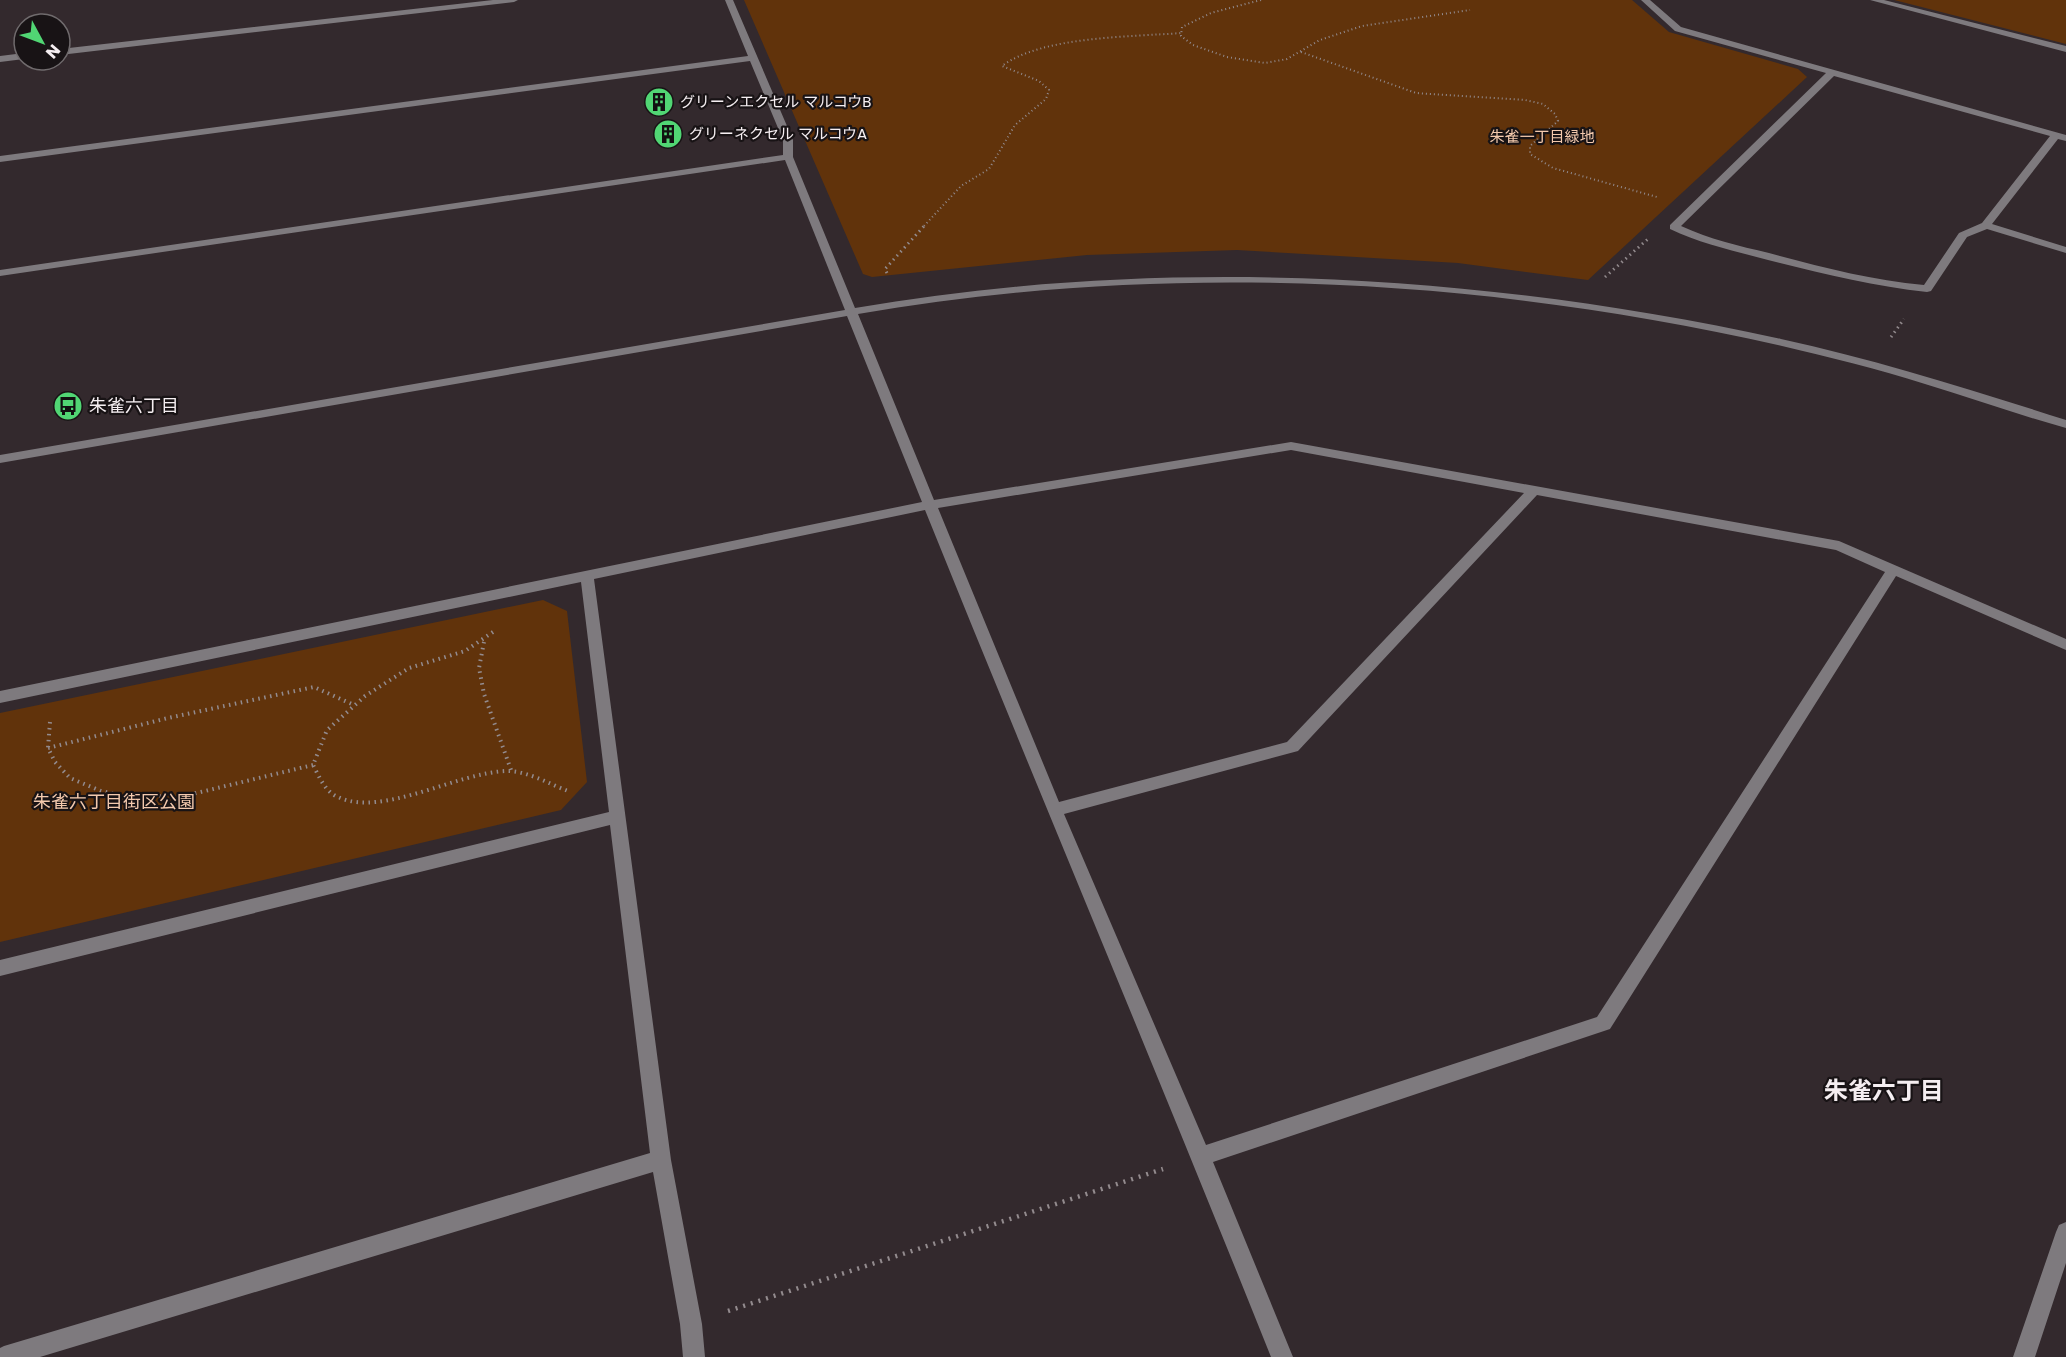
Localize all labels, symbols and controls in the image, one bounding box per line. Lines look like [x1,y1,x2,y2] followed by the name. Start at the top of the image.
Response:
[12,12,72,72] north arrow
[40,39,66,64] text: N
[643,86,675,118] building icon: グリーンエクセル マルコウB
[680,91,872,112] place label: グリーンエクセル マルコウB
[652,118,684,150] building icon: グリーネクセル マルコウA
[689,123,867,144] place label: グリーネクセル マルコウA
[1489,126,1595,147] park label: 朱雀一丁目緑地
[52,390,84,422] bus stop icon: 朱雀六丁目
[89,393,179,418] place label: 朱雀六丁目
[33,789,195,814] park label: 朱雀六丁目街区公園
[1824,1074,1944,1107] district label: 朱雀六丁目

